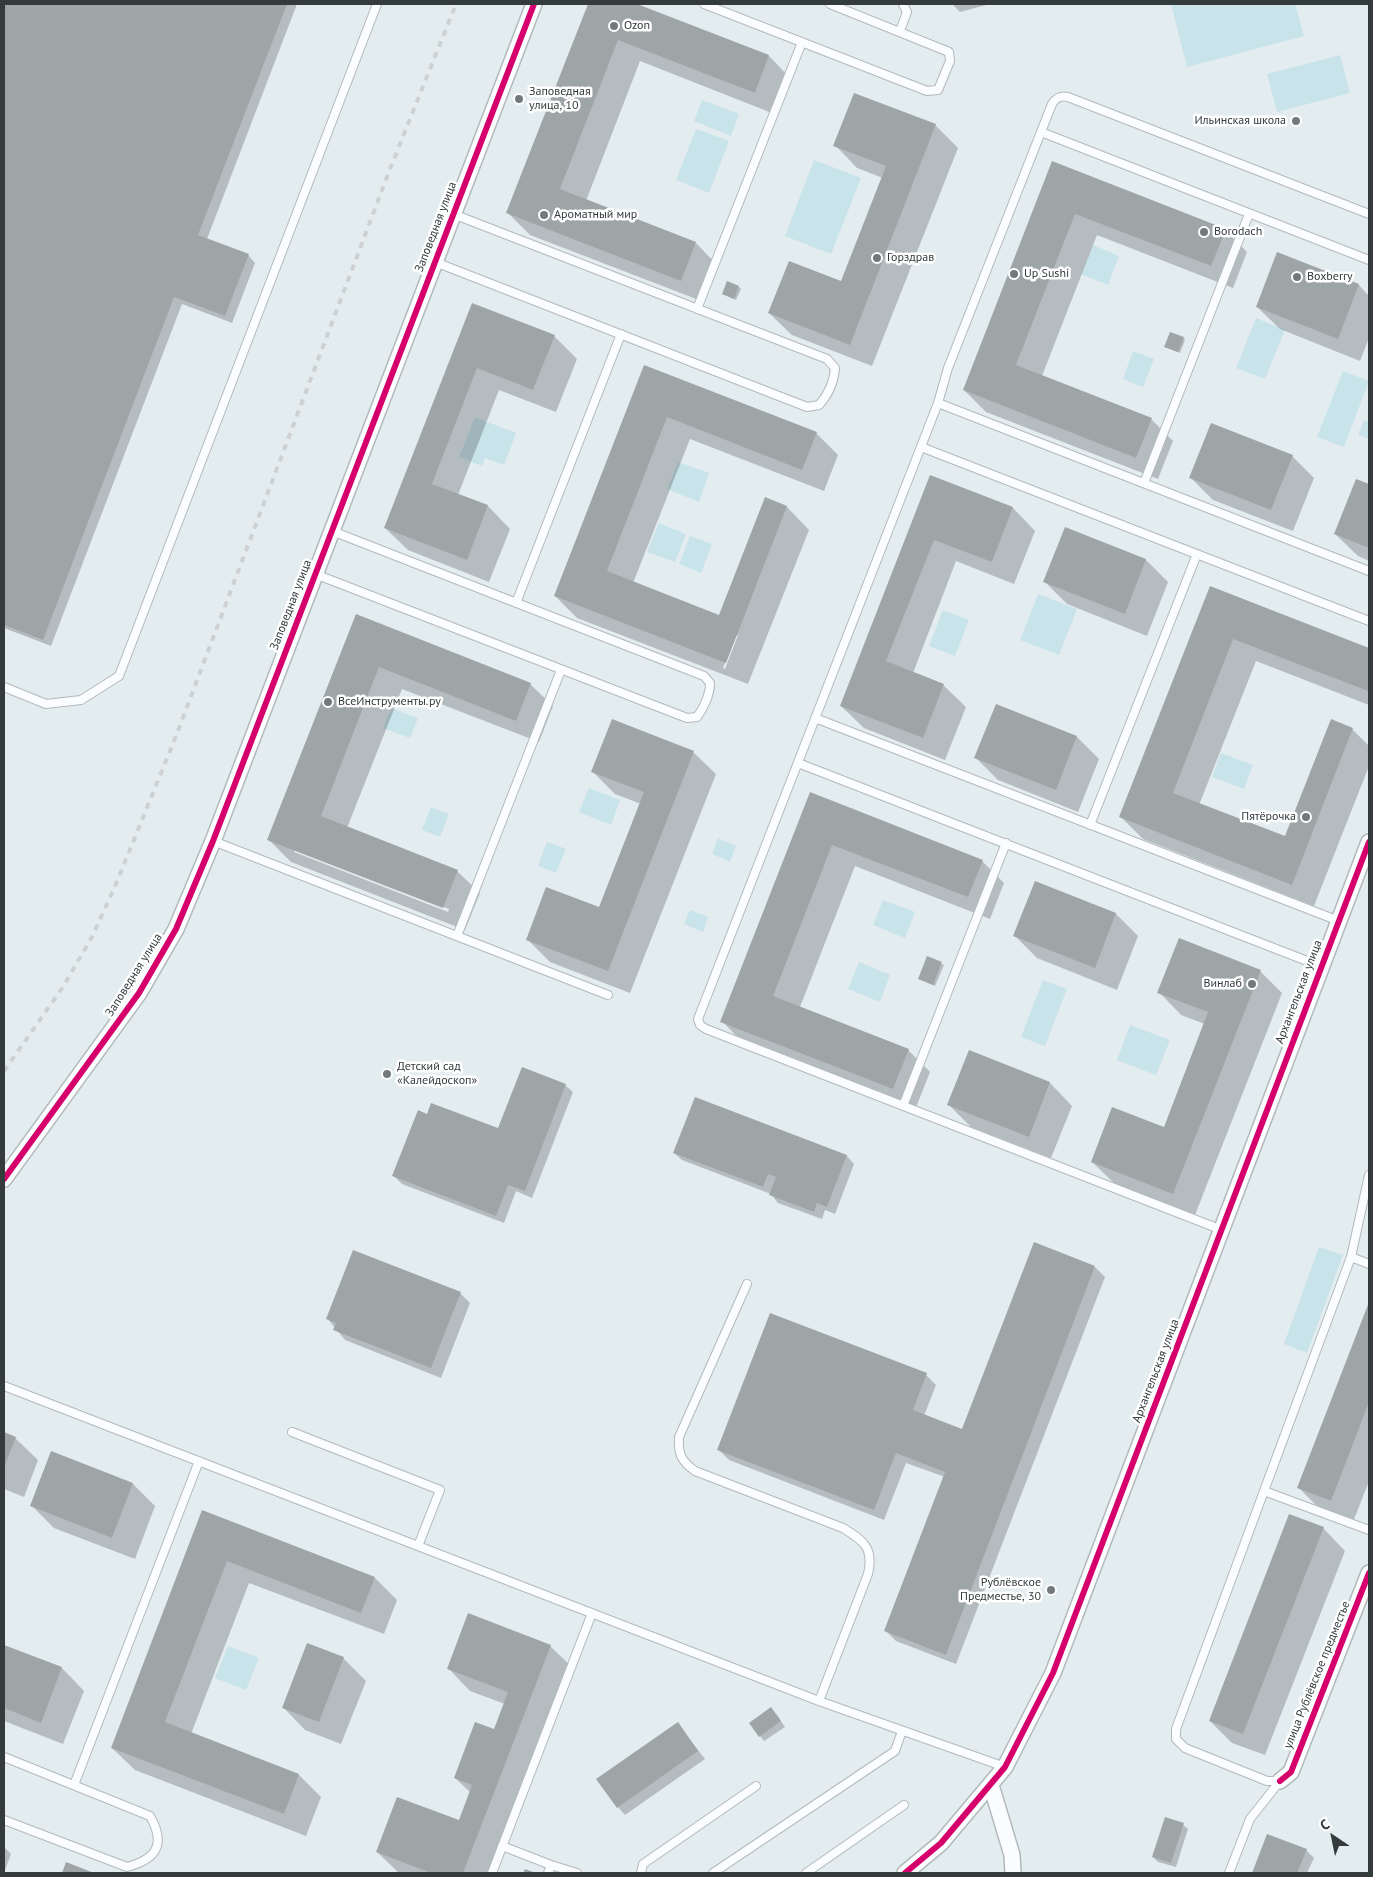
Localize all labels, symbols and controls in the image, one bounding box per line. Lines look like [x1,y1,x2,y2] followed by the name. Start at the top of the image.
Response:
[624,19,650,33] place label: Ozon
[608,20,620,32] marker: Ozon
[529,85,591,113] place label: Заповедная улица, 10
[513,93,525,105] marker: Заповедная улица, 10
[1194,114,1286,128] place label: Ильинская школа
[1290,115,1302,127] marker: Ильинская школа
[412,180,460,274] street label: Заповедная улица
[554,208,637,222] place label: Ароматный мир
[538,209,550,221] marker: Ароматный мир
[1214,225,1262,239] place label: Borodach
[1198,226,1210,238] marker: Borodach
[887,251,934,265] place label: Горздрав
[871,252,883,264] marker: Горздрав
[1024,267,1069,281] place label: Up Sushi
[1008,268,1020,280] marker: Up Sushi
[1307,270,1353,284] place label: Boxberry
[1291,271,1303,283] marker: Boxberry
[267,558,315,652] street label: Заповедная улица
[338,695,441,709] place label: ВсеИнструменты.ру
[322,696,334,708] marker: ВсеИнструменты.ру
[1241,810,1296,824] place label: Пятёрочка
[1300,811,1312,823] marker: Пятёрочка
[103,931,165,1019] street label: Заповедная улица
[1273,938,1325,1046] street label: Архангельская улица
[1204,977,1242,991] place label: Винлаб
[1246,978,1258,990] marker: Винлаб
[397,1060,477,1088] place label: Детский сад «Калейдоскоп»
[381,1068,393,1080] marker: Детский сад «Калейдоскоп»
[1130,1317,1182,1425] street label: Архангельская улица
[960,1576,1041,1604] place label: Рублёвское Предместье, 30
[1045,1584,1057,1596] marker: Рублёвское Предместье, 30
[1281,1599,1353,1751] street label: улица Рублёвское предместье
[1308,1812,1358,1862] north arrow
[1316,1815,1333,1834] text: С

